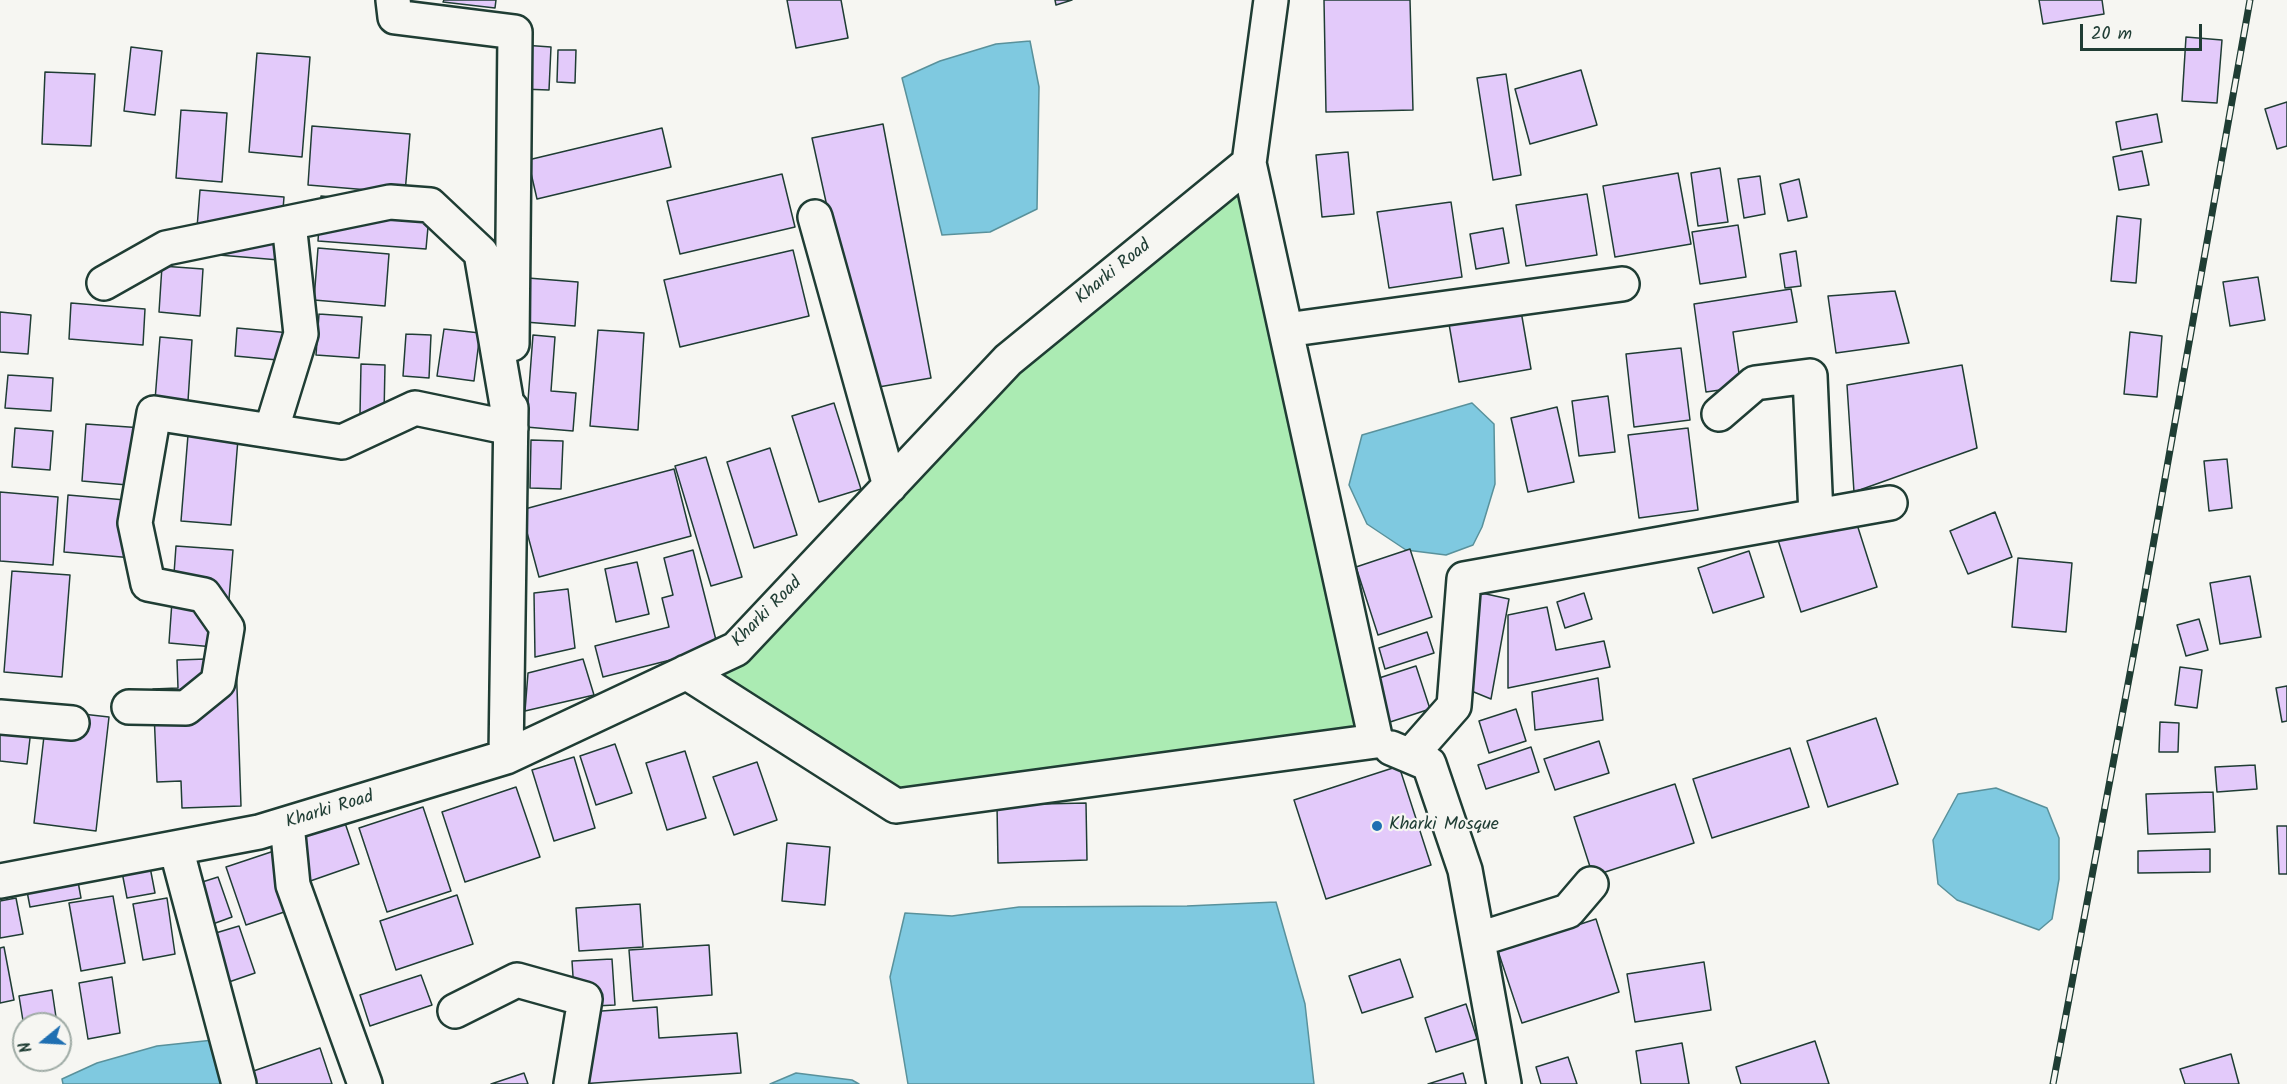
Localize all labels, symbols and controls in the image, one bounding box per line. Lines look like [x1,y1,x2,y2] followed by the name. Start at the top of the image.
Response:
[2083,12,2204,50] scale bar
[2091,20,2132,49] text: 20 m
[1072,236,1156,310] street label: Kharki Road
[728,573,808,653] street label: Kharki Road
[283,787,377,835] street label: Kharki Road
[1389,815,1499,837] place label: Kharki Mosque
[1370,819,1384,833] marker: Kharki Mosque
[12,1012,72,1072] north arrow
[13,1038,40,1056] text: N

